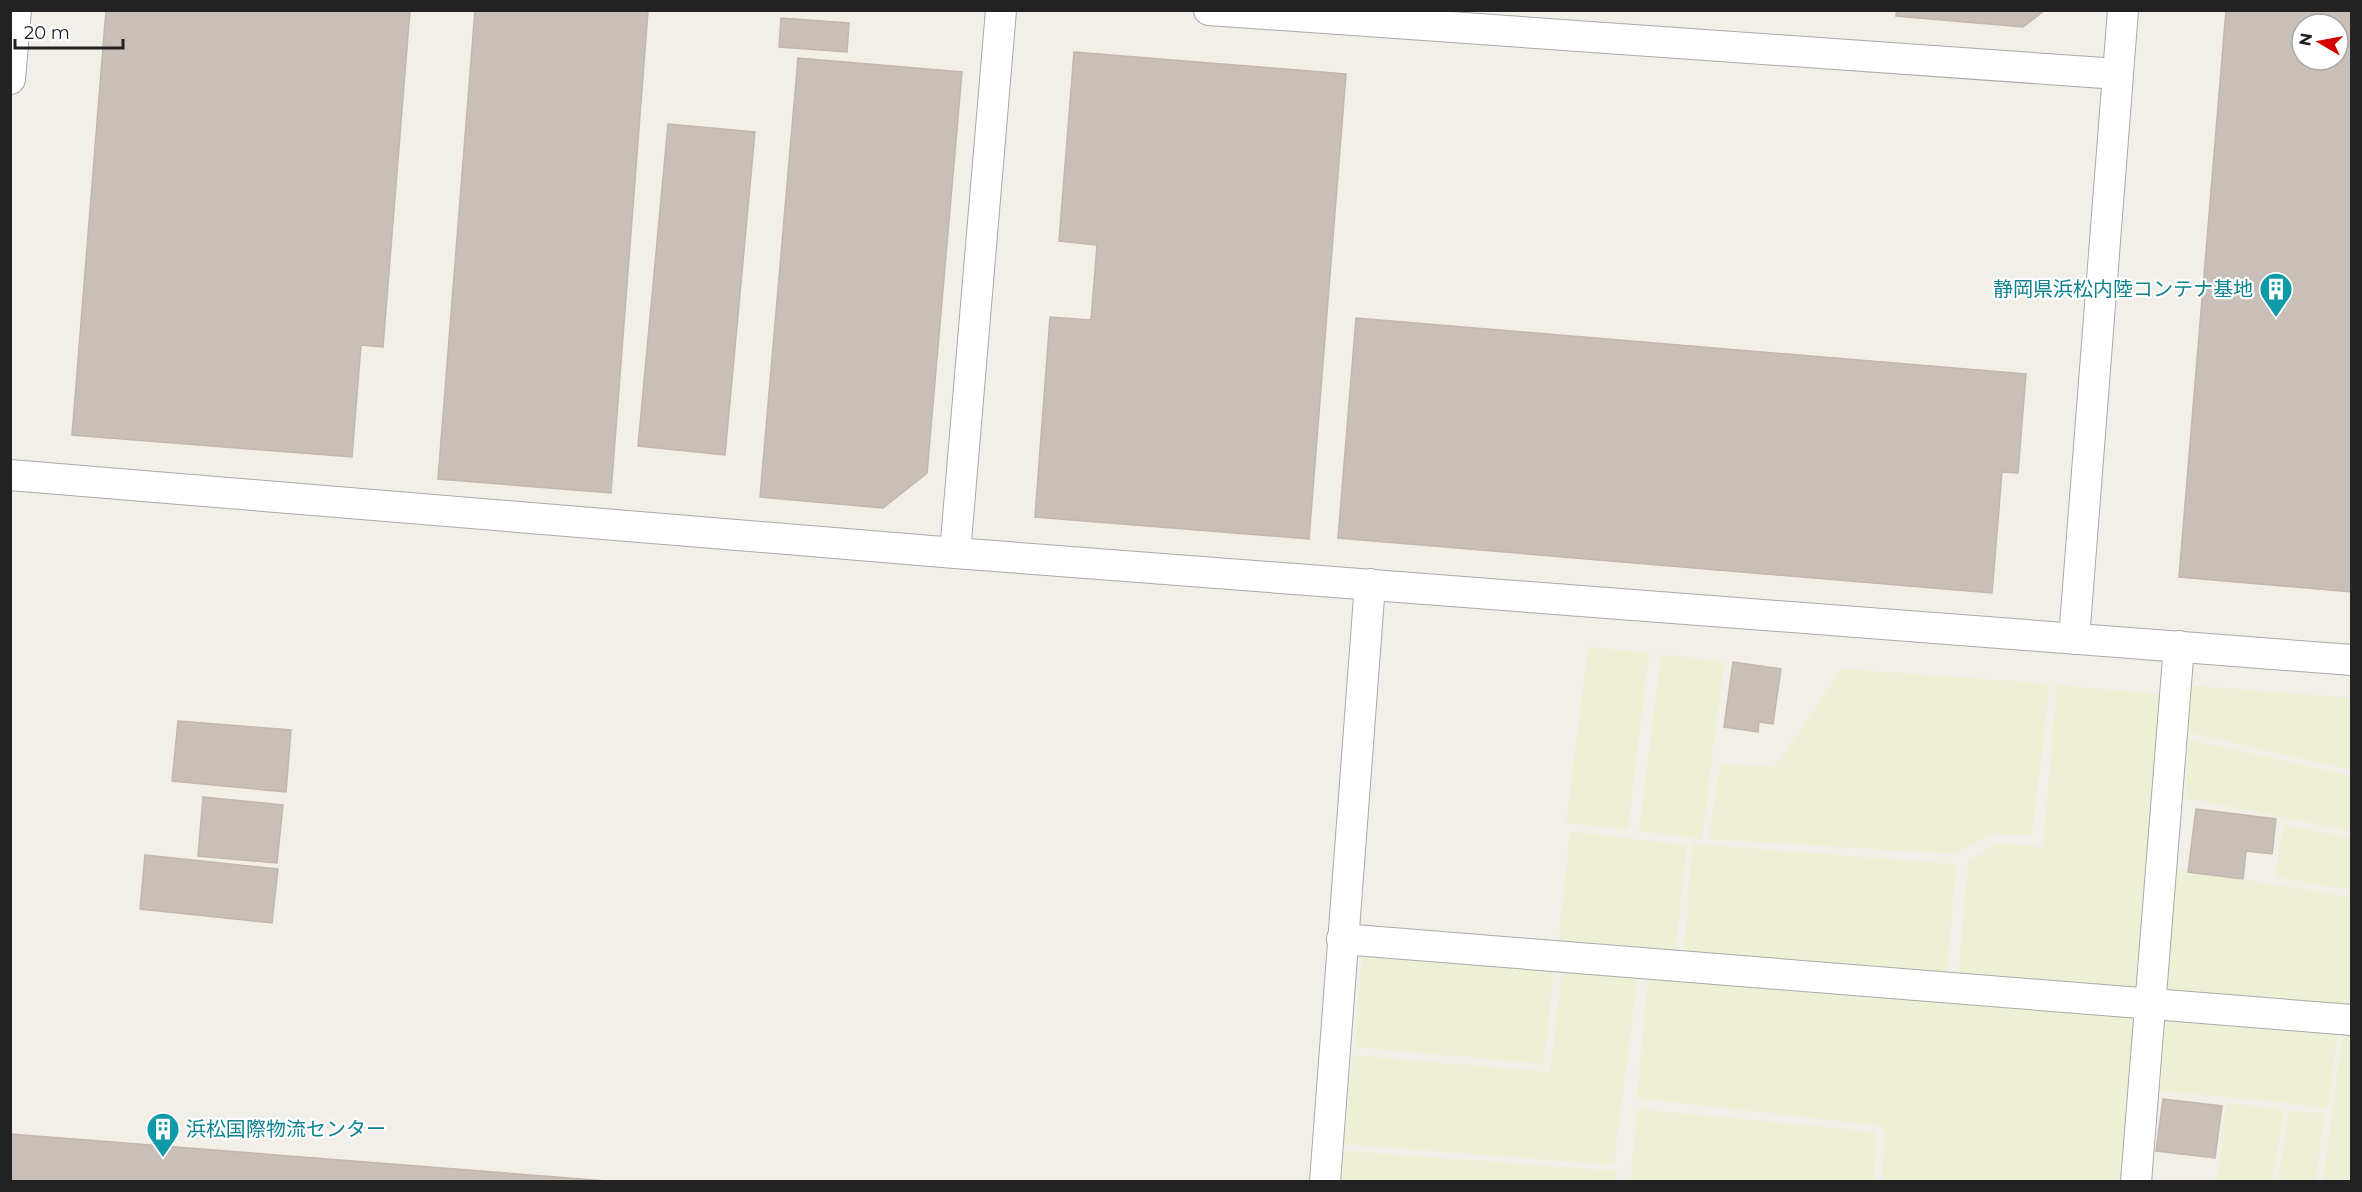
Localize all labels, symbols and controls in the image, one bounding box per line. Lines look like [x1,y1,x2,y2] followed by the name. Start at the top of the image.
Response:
[15,12,123,50] scale bar
[2290,12,2350,72] north arrow
[24,22,70,44] text: 20 m
[2295,31,2316,48] text: N
[2258,271,2294,318] building icon: 静岡県浜松内陸コンテナ基地
[1993,277,2253,301] place label: 静岡県浜松内陸コンテナ基地
[145,1111,181,1158] building icon: 浜松国際物流センター
[186,1117,386,1141] place label: 浜松国際物流センター

